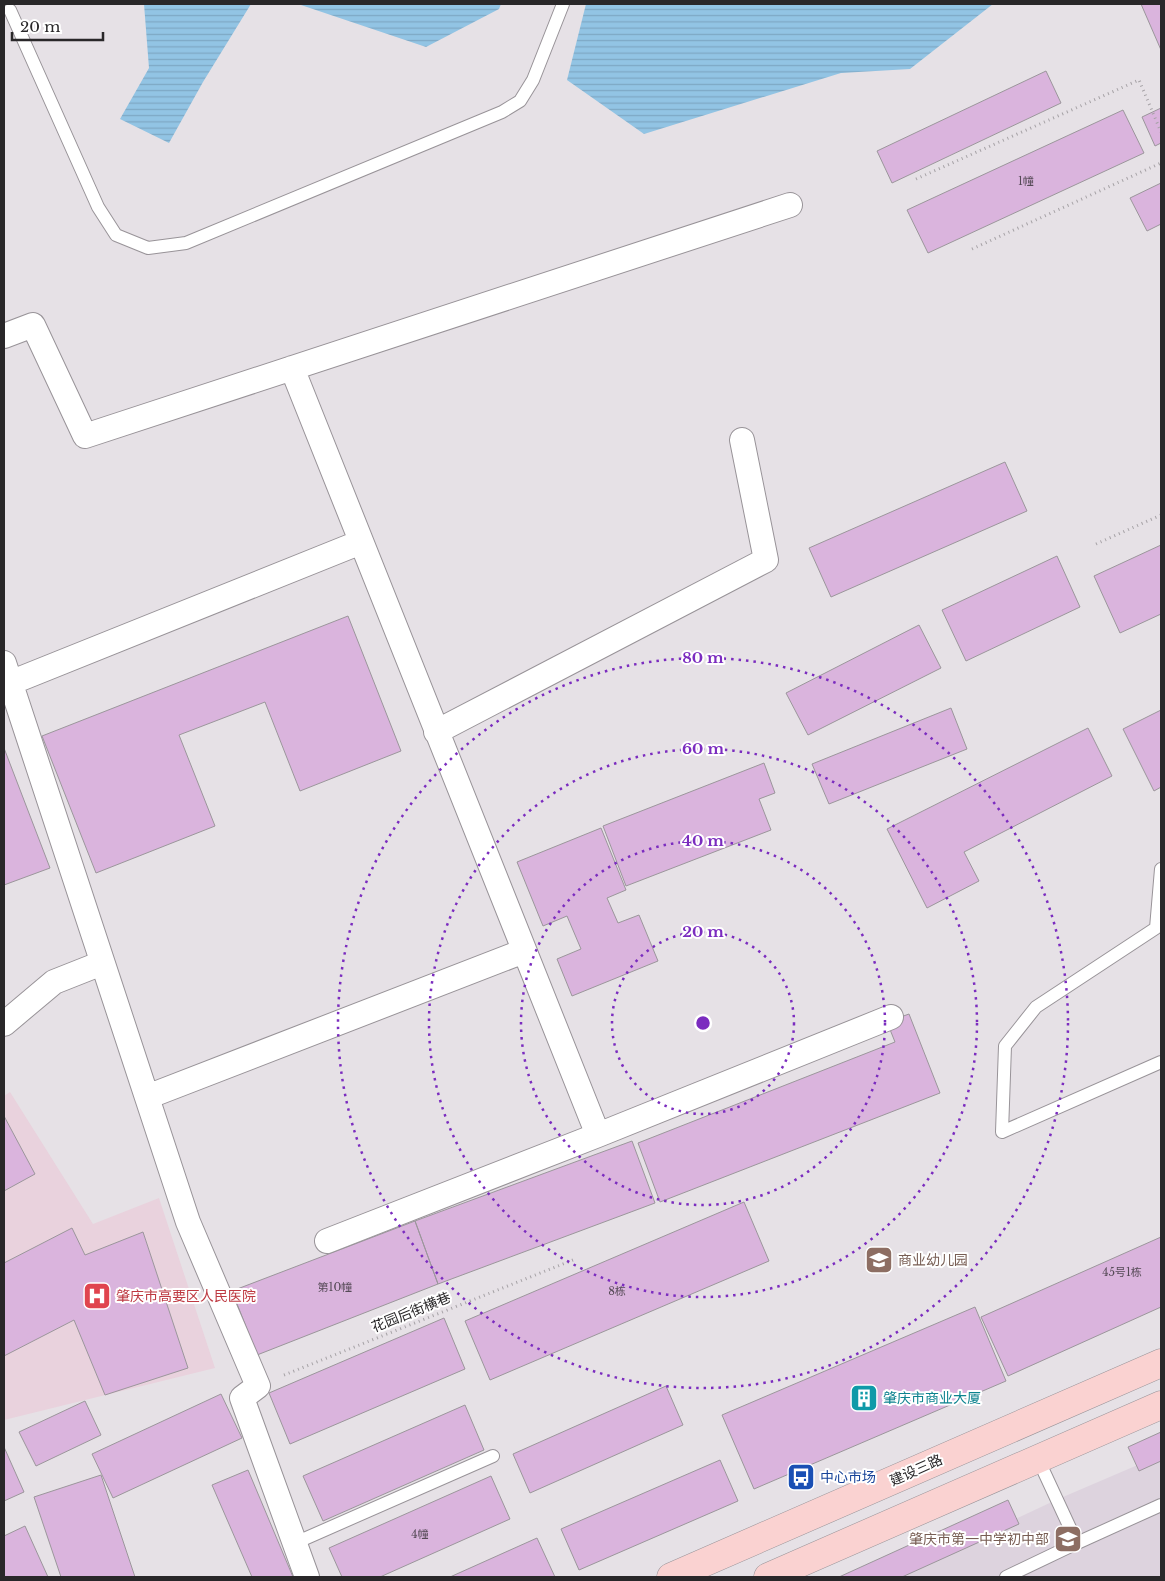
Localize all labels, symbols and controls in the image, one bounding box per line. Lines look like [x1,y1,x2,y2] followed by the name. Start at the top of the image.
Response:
[12,10,104,42] scale bar
[20,17,60,36] text: 20 m
[1018,174,1034,188] house number: 1幢
[682,648,724,667] text: 80 m
[682,739,724,758] text: 60 m
[682,831,724,850] text: 40 m
[682,922,724,941] text: 20 m
[694,1014,712,1032] centre of rings
[864,1245,894,1275] school or university icon: 商业幼儿园
[898,1251,968,1269] place label: 商业幼儿园
[1102,1265,1142,1279] house number: 45号1栋
[318,1280,352,1294] house number: 第10幢
[82,1281,112,1311] hospital icon: 肇庆市高要区人民医院
[608,1284,626,1298] house number: 8栋
[116,1287,256,1305] place label: 肇庆市高要区人民医院
[369,1288,453,1336] street label: 花园后街横巷
[849,1383,879,1413] building icon: 肇庆市商业大厦
[883,1389,981,1407] place label: 肇庆市商业大厦
[887,1450,945,1490] street label: 建设三路
[786,1462,816,1492] bus stop icon: 中心市场
[820,1468,876,1486] place label: 中心市场
[1053,1524,1083,1554] school or university icon: 肇庆市第一中学初中部
[411,1527,429,1541] house number: 4幢
[909,1530,1049,1548] place label: 肇庆市第一中学初中部

